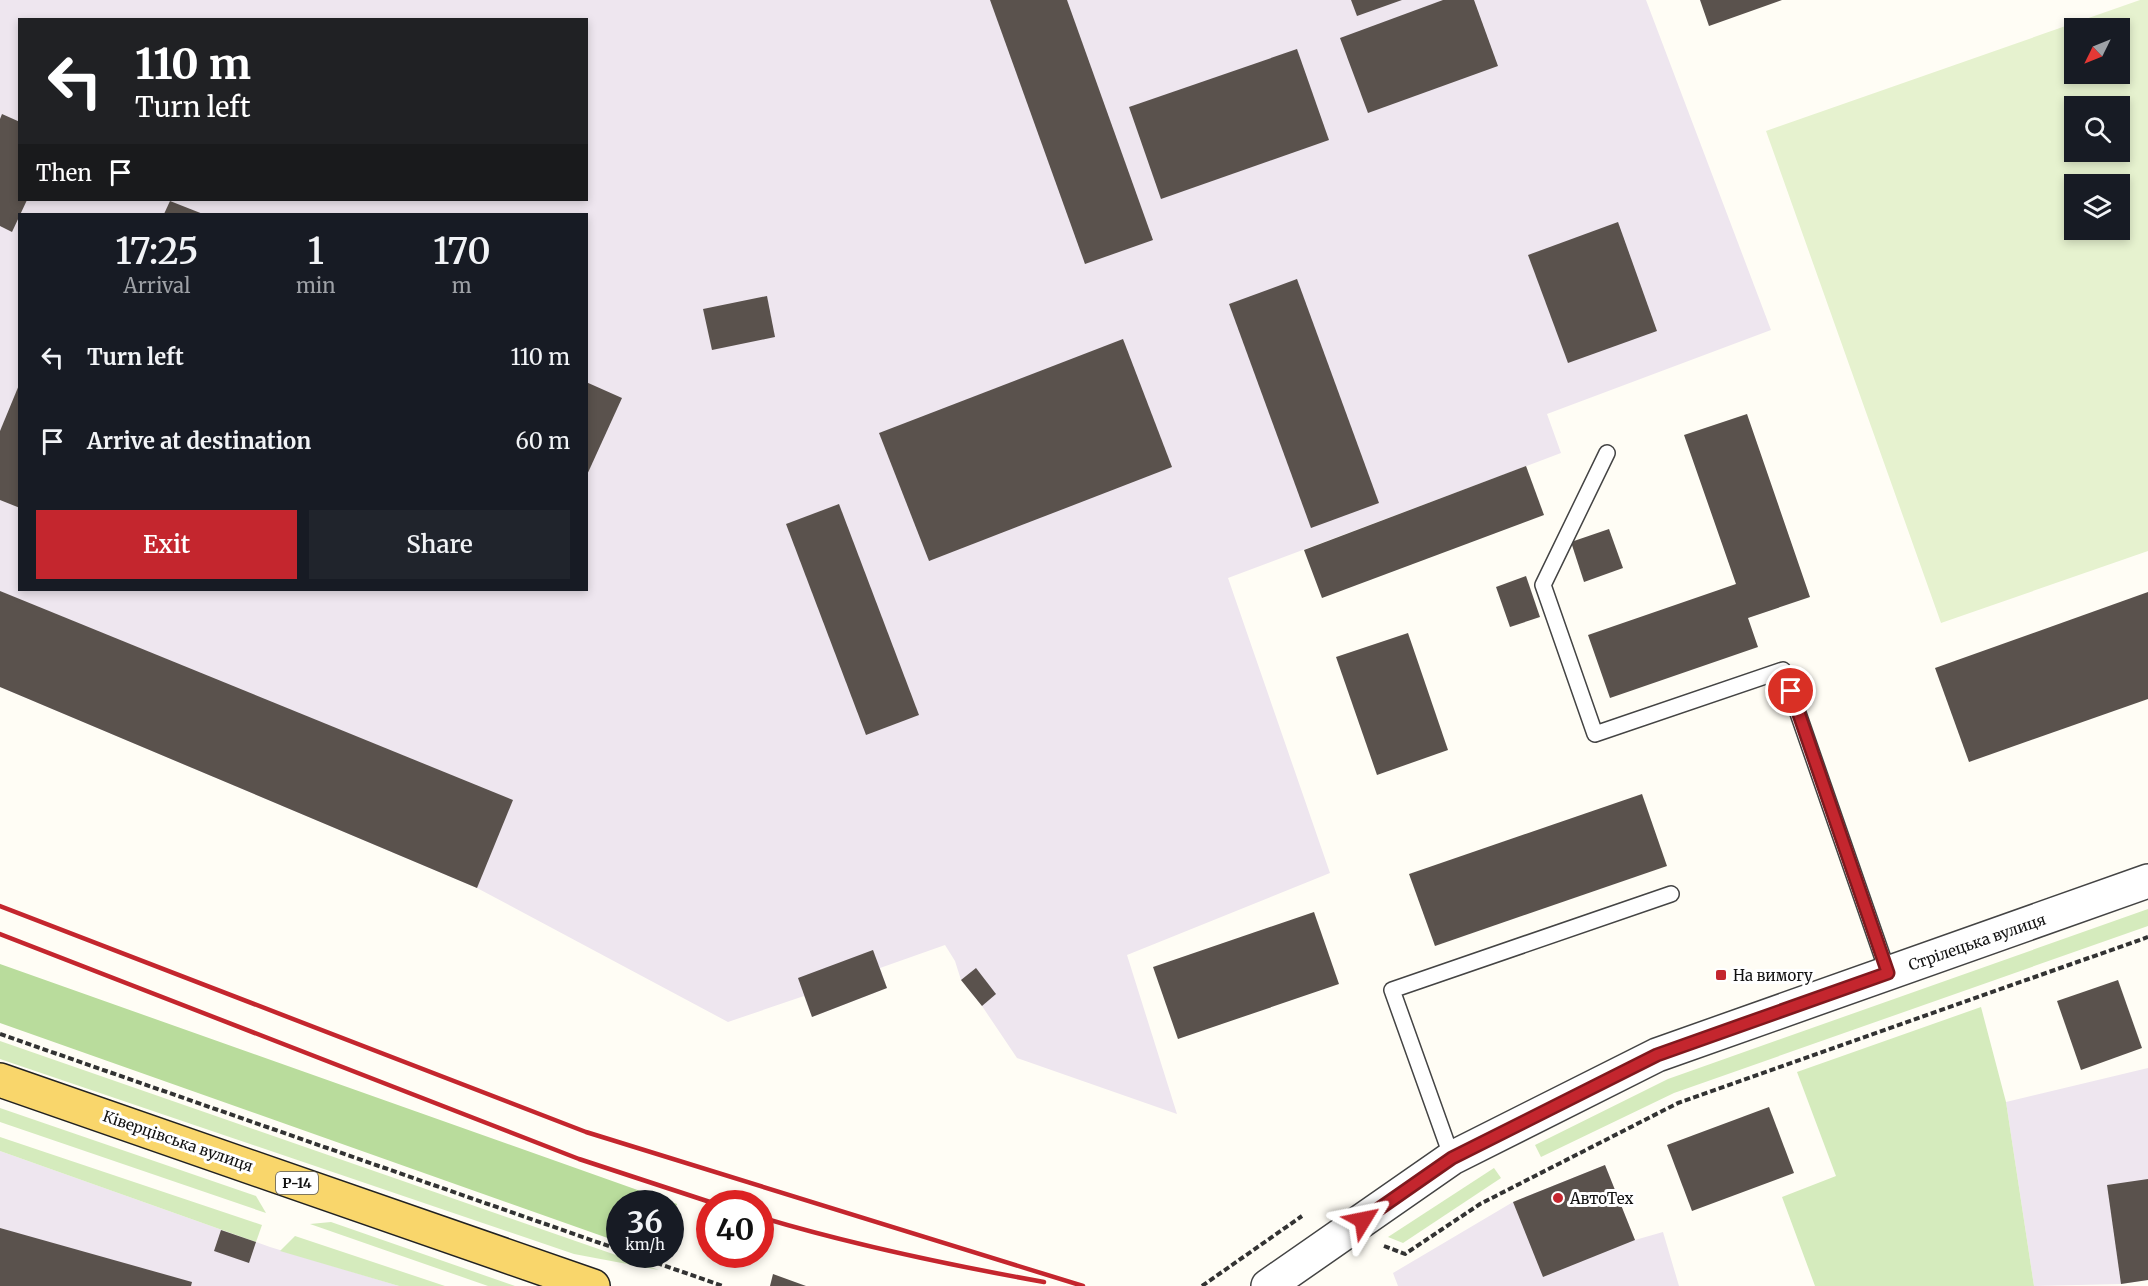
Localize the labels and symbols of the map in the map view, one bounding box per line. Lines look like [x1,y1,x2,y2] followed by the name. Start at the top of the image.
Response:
[2064,18,2130,84] north arrow
[1765,665,1816,716] pin
[1906,910,2048,974] street label: Стрілецька вулиця
[1733,966,1813,985] place label: На вимогу
[1714,968,1728,982] marker: На вимогу
[100,1106,256,1176] street label: Ківерцівська вулиця
[276,1172,318,1194] road number: Р-14
[1331,1188,1395,1252] position arrow
[1569,1189,1633,1208] place label: АвтоТех
[696,1190,774,1268] speed limit sign: 40
[1551,1191,1565,1205] marker: АвтоТех

